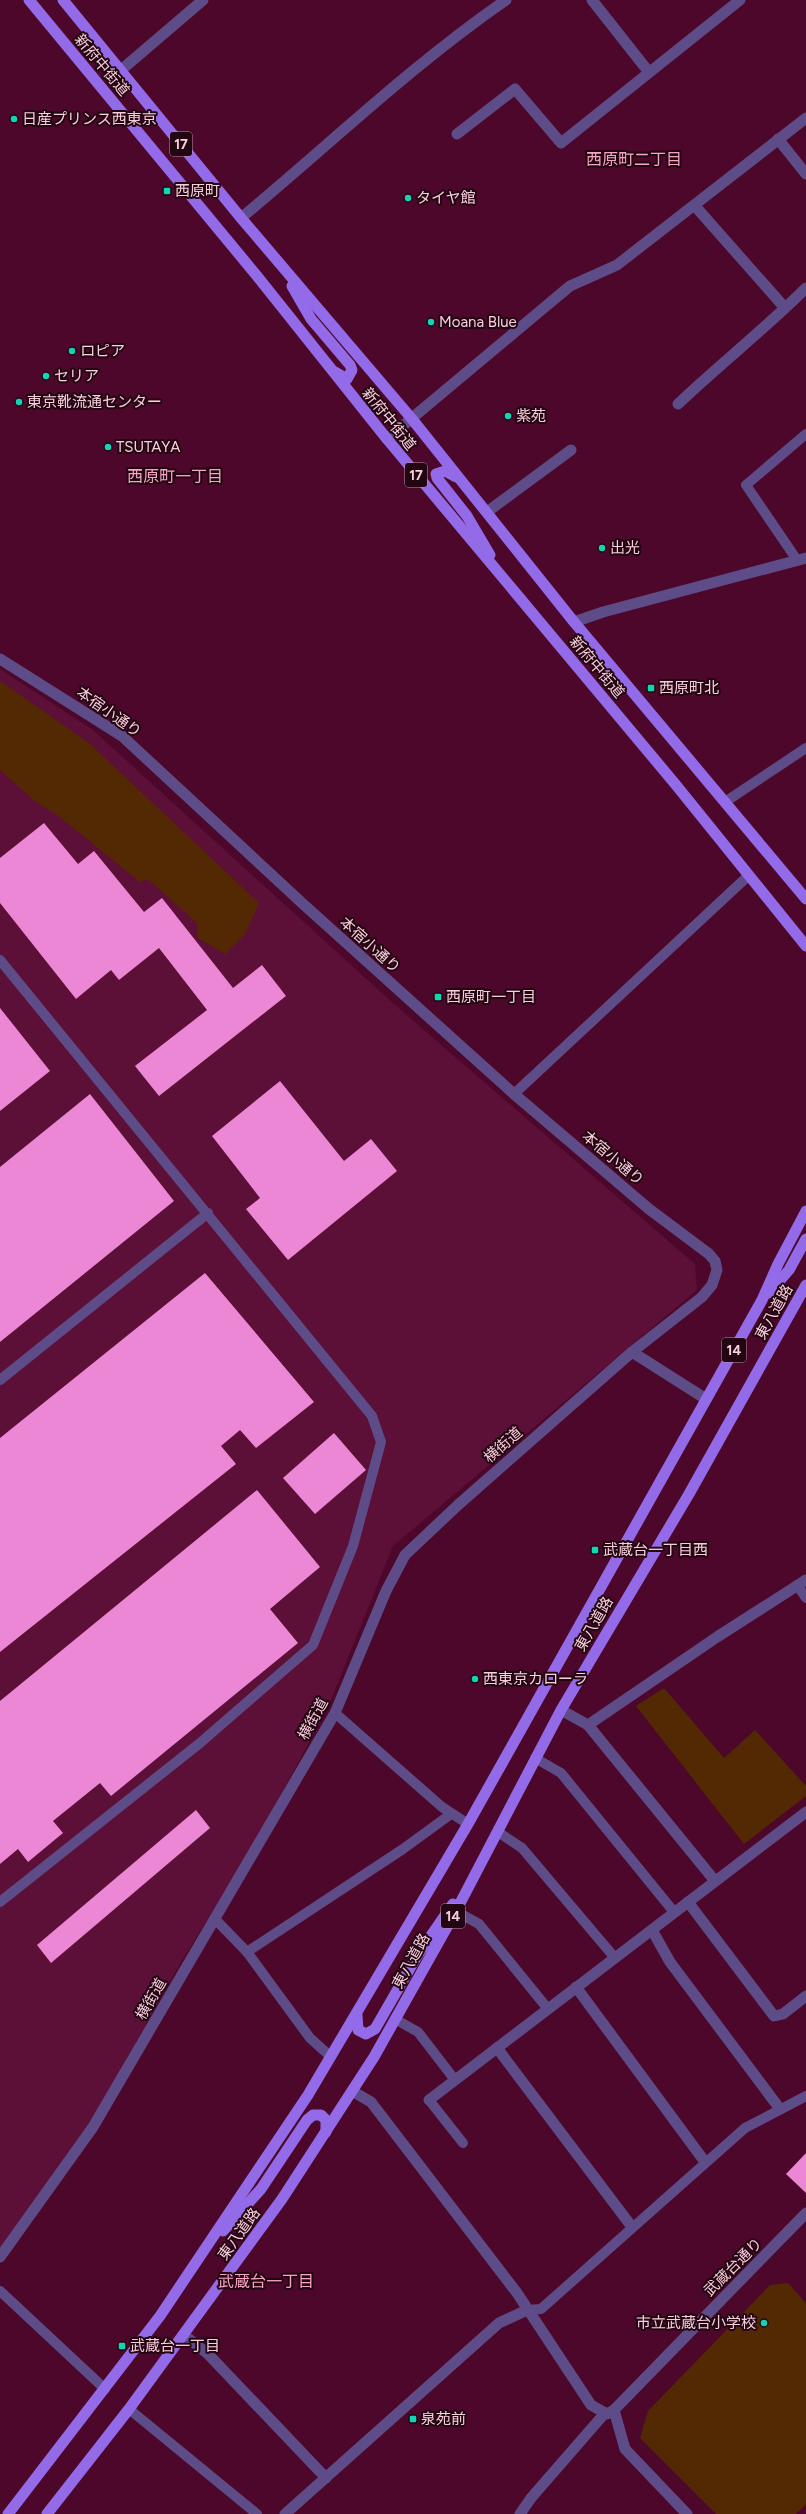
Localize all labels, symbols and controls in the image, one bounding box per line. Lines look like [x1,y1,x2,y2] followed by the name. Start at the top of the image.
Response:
[71,30,133,100] street label: 新府中街道
[22,110,157,128] place label: 日産プリンス西東京
[9,114,19,124] marker: 日産プリンス西東京
[170,132,192,156] road number: 17
[586,150,682,169] district label: 西原町二丁目
[175,182,220,200] place label: 西原町
[162,186,172,196] marker: 西原町
[416,189,476,207] place label: タイヤ館
[403,193,413,203] marker: タイヤ館
[439,313,517,331] place label: Moana Blue
[426,317,436,327] marker: Moana Blue
[80,342,125,360] place label: ロピア
[67,346,77,356] marker: ロピア
[54,367,99,385] place label: セリア
[41,371,51,381] marker: セリア
[358,384,420,454] street label: 新府中街道
[27,393,162,411] place label: 東京靴流通センター
[14,397,24,407] marker: 東京靴流通センター
[516,407,546,425] place label: 紫苑
[503,411,513,421] marker: 紫苑
[116,438,180,456] place label: TSUTAYA
[103,442,113,452] marker: TSUTAYA
[405,463,427,487] road number: 17
[127,467,223,486] district label: 西原町一丁目
[610,539,640,557] place label: 出光
[597,543,607,553] marker: 出光
[566,632,628,702] street label: 新府中街道
[659,679,719,697] place label: 西原町北
[73,683,145,741] street label: 本宿小通り
[646,683,656,693] marker: 西原町北
[336,913,404,977] street label: 本宿小通り
[446,988,536,1006] place label: 西原町一丁目
[433,992,443,1002] marker: 西原町一丁目
[578,1127,648,1189] street label: 本宿小通り
[752,1281,796,1343] street label: 東八道路
[722,1338,746,1362] road number: 14
[480,1423,526,1467] street label: 横街道
[603,1541,708,1559] place label: 武蔵台一丁目西
[590,1545,600,1555] marker: 武蔵台一丁目西
[571,1594,617,1654] street label: 東八道路
[483,1670,588,1688] place label: 西東京カローラ
[470,1674,480,1684] marker: 西東京カローラ
[294,1695,332,1743] street label: 横街道
[441,1904,465,1928] road number: 14
[389,1930,433,1992] street label: 東八道路
[132,1975,170,2023] street label: 横街道
[214,2204,264,2264] street label: 東八道路
[700,2234,766,2300] street label: 武蔵台通り
[218,2272,314,2291] district label: 武蔵台一丁目
[636,2314,756,2332] place label: 市立武蔵台小学校
[759,2318,769,2328] marker: 市立武蔵台小学校
[130,2337,220,2355] place label: 武蔵台一丁目
[117,2341,127,2351] marker: 武蔵台一丁目
[421,2410,466,2428] place label: 泉苑前
[408,2414,418,2424] marker: 泉苑前

